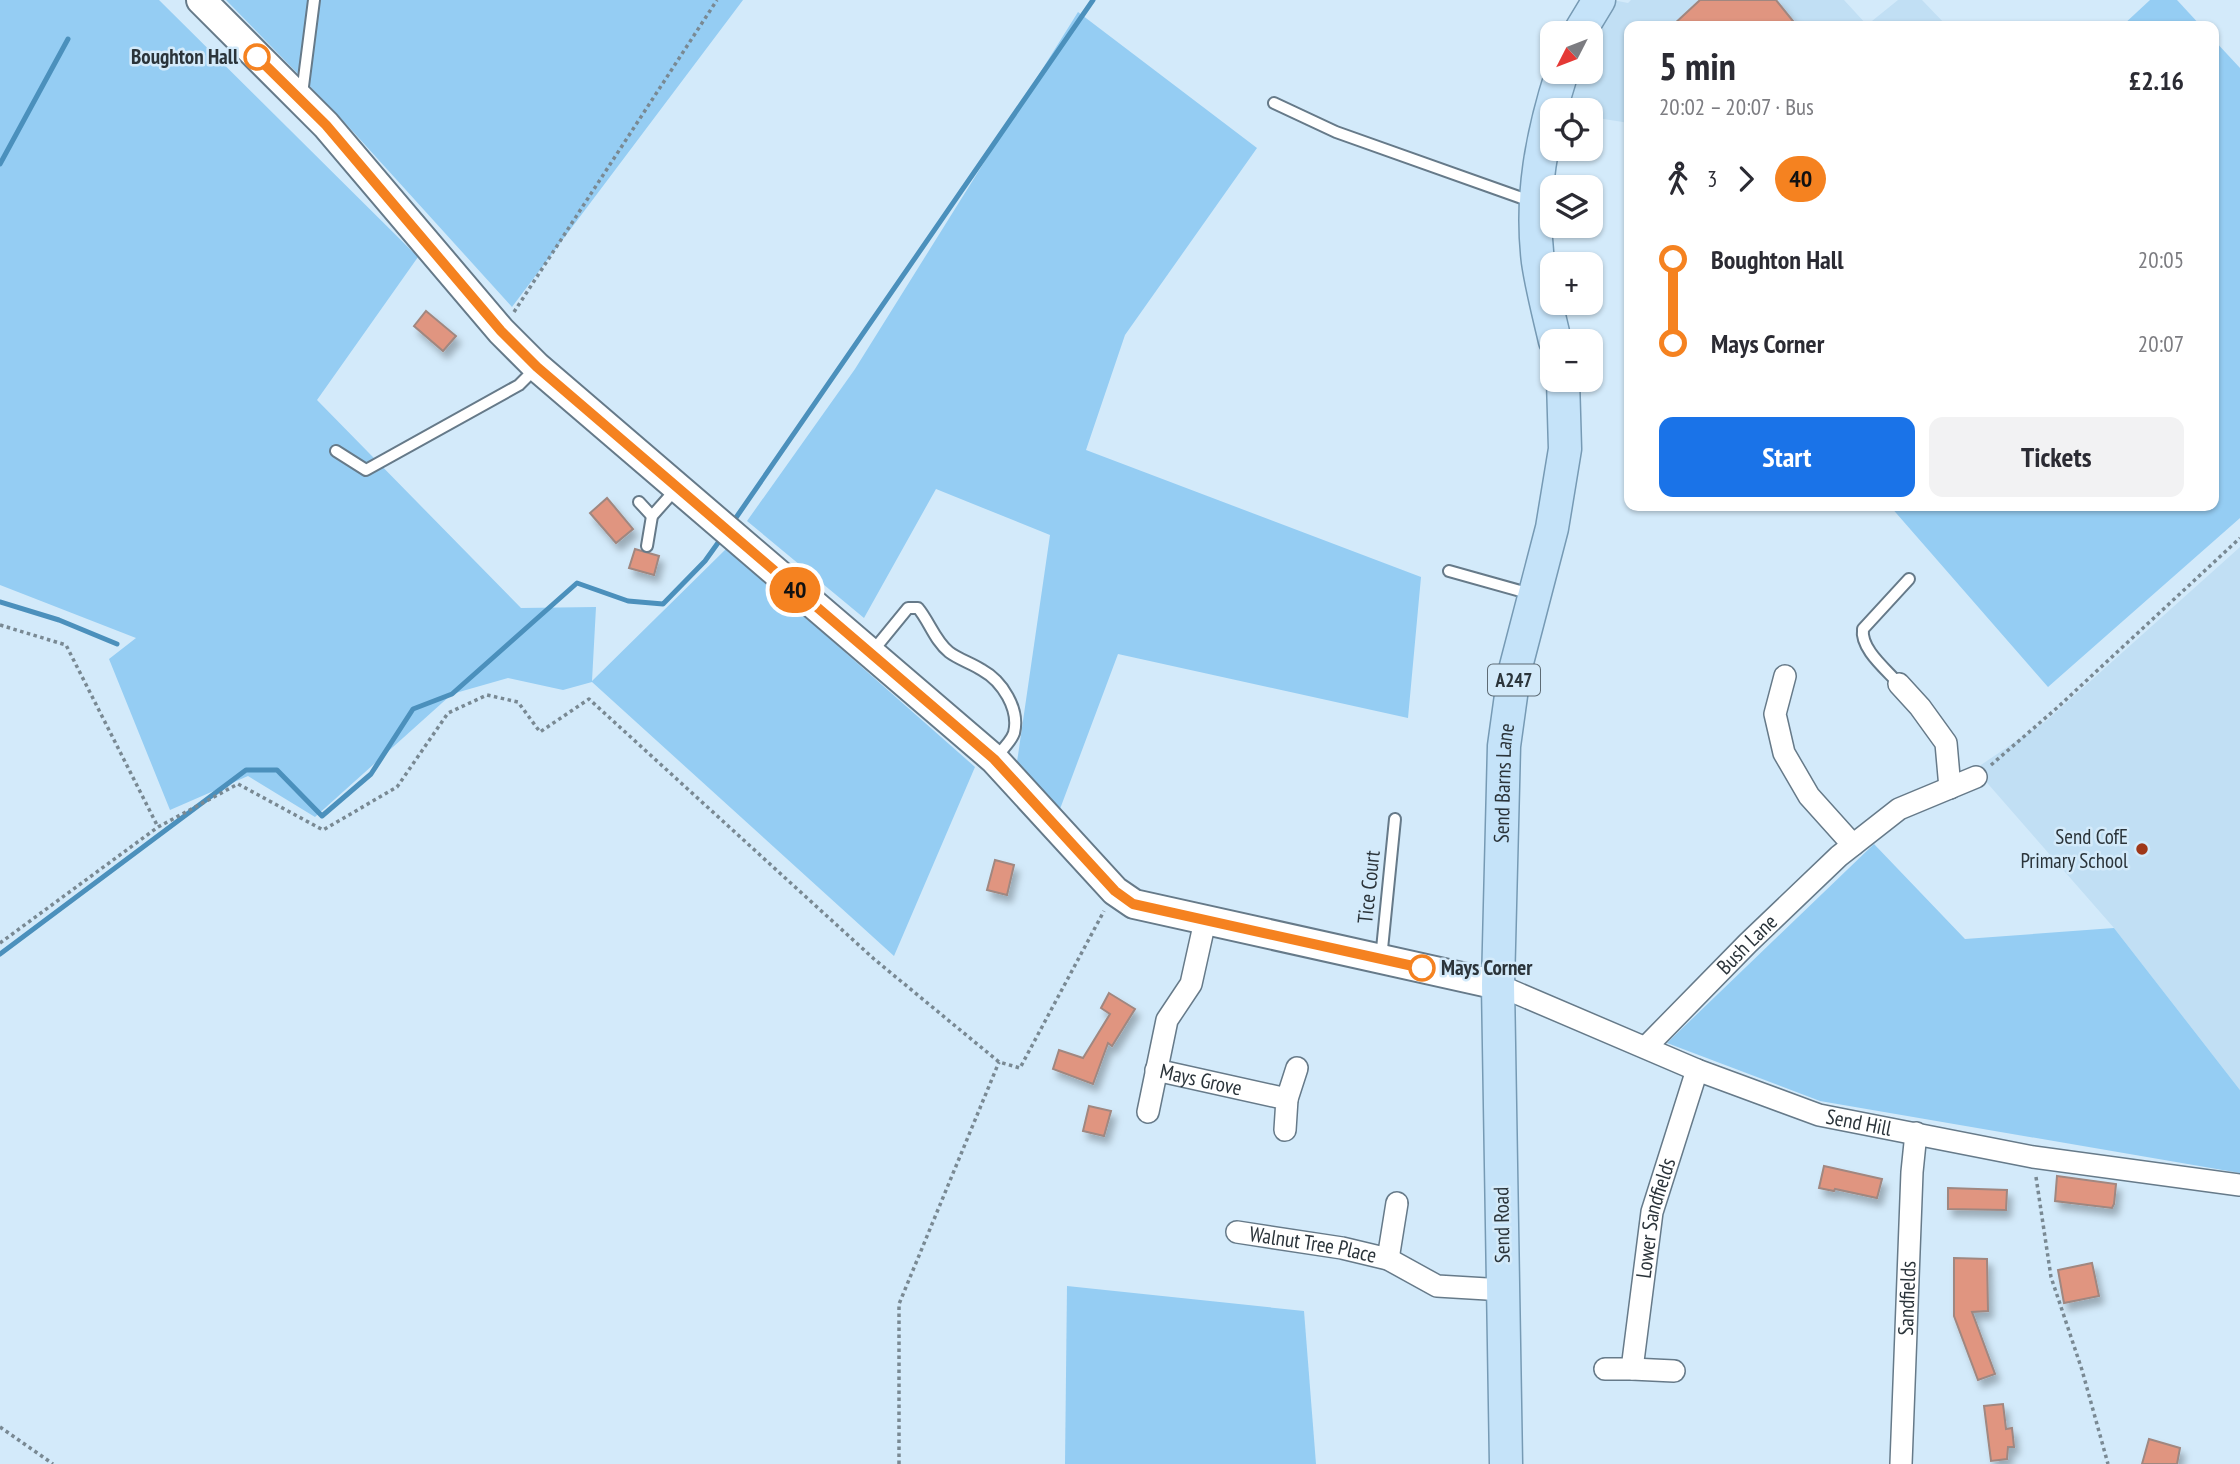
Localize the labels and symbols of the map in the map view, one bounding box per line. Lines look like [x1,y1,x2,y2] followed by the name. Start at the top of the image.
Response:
[1540,21,1603,84] north arrow
[131,43,239,70] place label: Boughton Hall
[244,44,270,70] marker: Boughton Hall
[764,567,826,613] line badge: 40
[1488,664,1540,695] road number: A247
[1488,721,1520,843] street label: Send Barns Lane
[2020,823,2128,874] place label: Send CofE Primary School
[2134,841,2150,857] marker: Send CofE Primary School
[1351,849,1386,925] street label: Tice Court
[1711,908,1783,980] street label: Bush Lane
[1441,954,1533,981] place label: Mays Corner
[1409,955,1435,981] marker: Mays Corner
[1158,1057,1245,1102] street label: Mays Grove
[1824,1103,1894,1142] street label: Send Hill
[1630,1154,1681,1280] street label: Lower Sandfields
[1487,1187,1516,1263] street label: Send Road
[1248,1220,1379,1269] street label: Walnut Tree Place
[1892,1260,1922,1336] street label: Sandfields

